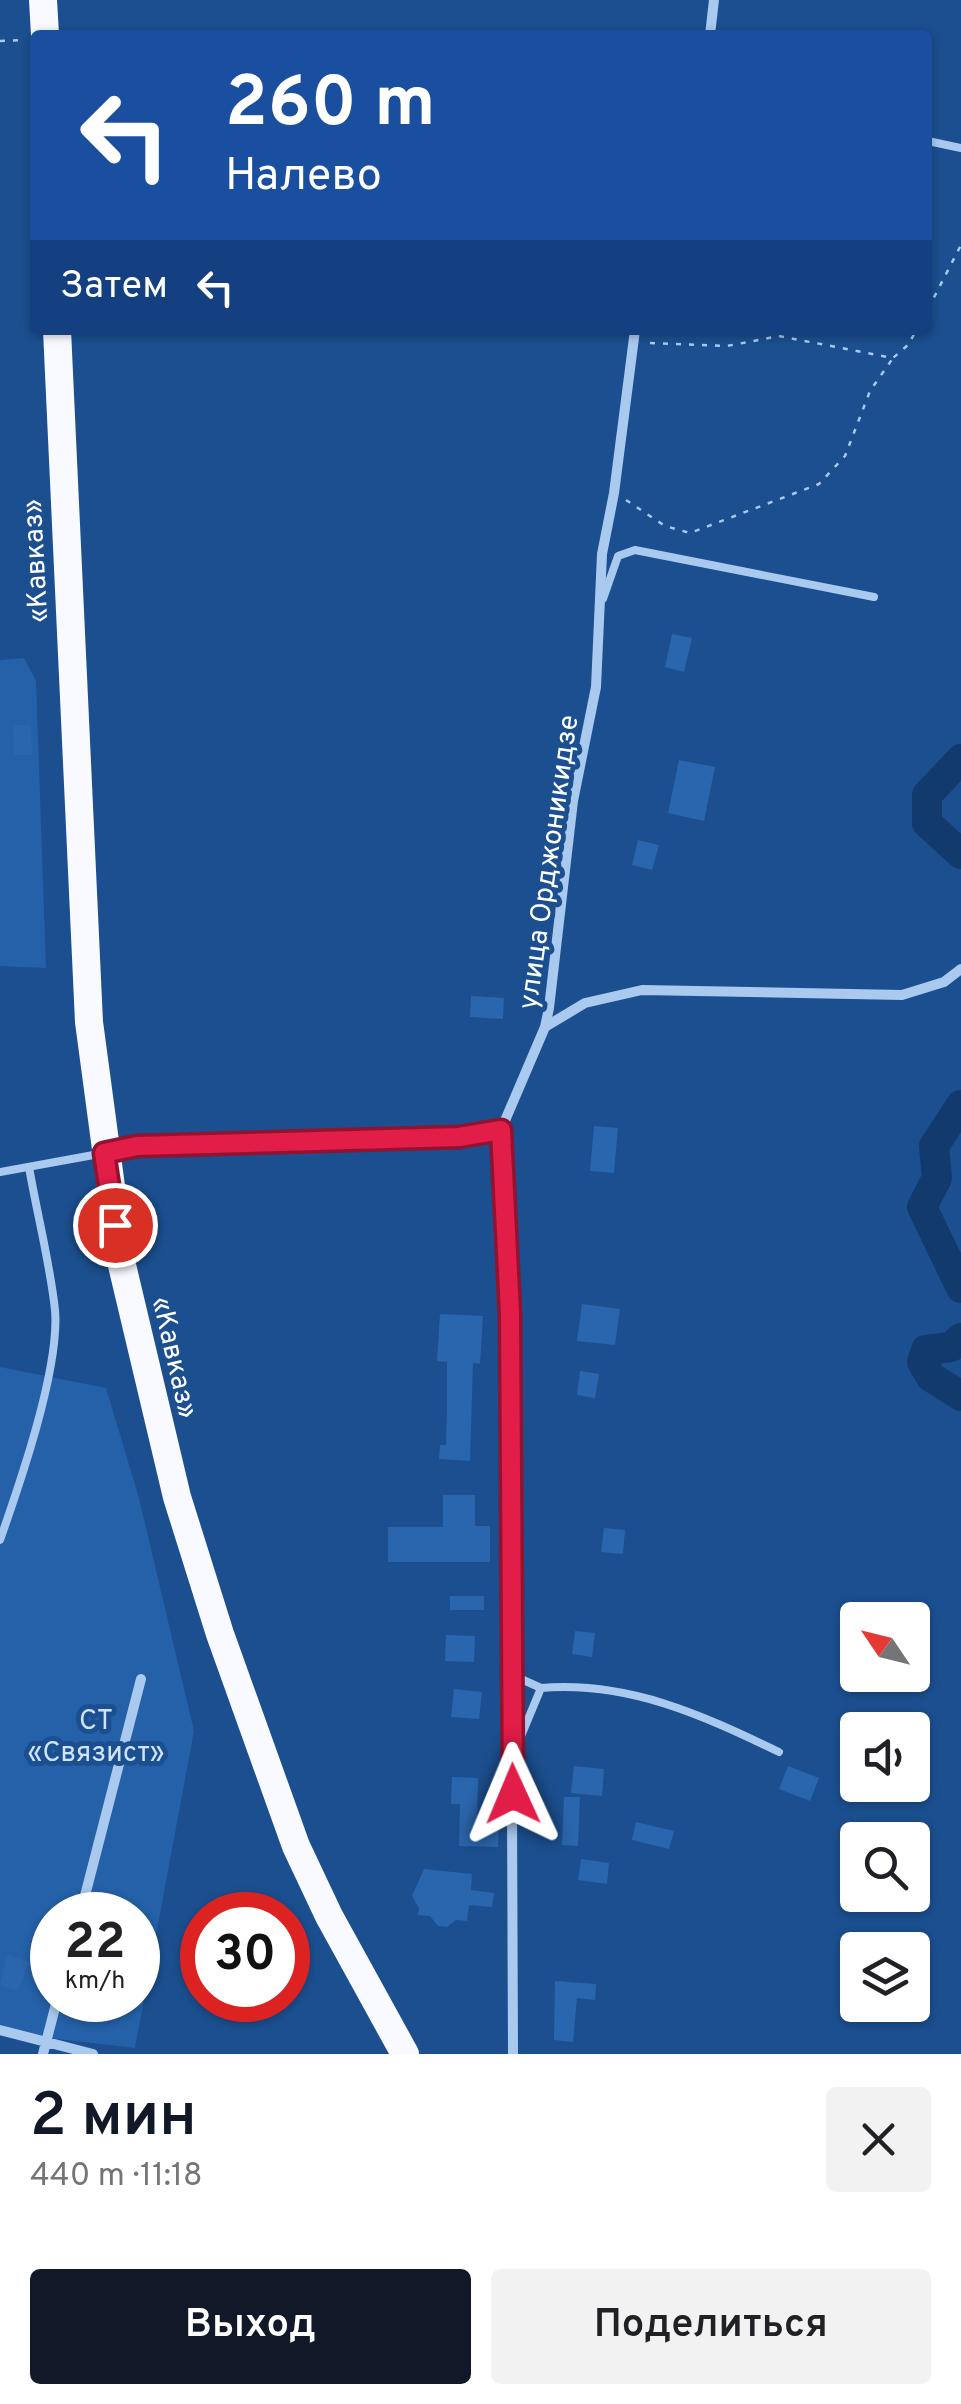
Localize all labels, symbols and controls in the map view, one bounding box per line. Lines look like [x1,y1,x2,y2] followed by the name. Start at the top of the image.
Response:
[225,62,436,151] text: 260 m
[60,70,190,200] icon: left
[225,149,382,206] text: Налево
[188,260,243,315] icon: left
[60,263,168,312] text: Затем
[16,498,58,624] street label: «Кавказ»
[511,713,588,1012] street label: улица Орджоникидзе
[73,1183,158,1268] pin
[88,1198,143,1253] icon: arrive
[142,1293,205,1422] street label: «Кавказ»
[840,1602,930,1692] north arrow
[840,1602,930,2022] map controls
[28,1704,164,1772] park label: СТ «Связист»
[840,1712,930,1802] button: sound
[461,1742,565,1846] position arrow
[840,1822,930,1912] button: search
[180,1892,310,2022] speed limit sign: 30
[64,1913,126,1976] text: 22
[840,1932,930,2022] button: layers
[65,1966,125,1998] text: km/h
[30,2081,197,2157] text: 2 мин
[826,2087,931,2192] button: close
[30,2157,203,2197] text: 440 m · 11:18
[30,2269,471,2384] button: Выход
[491,2269,931,2384] button: Поделиться

